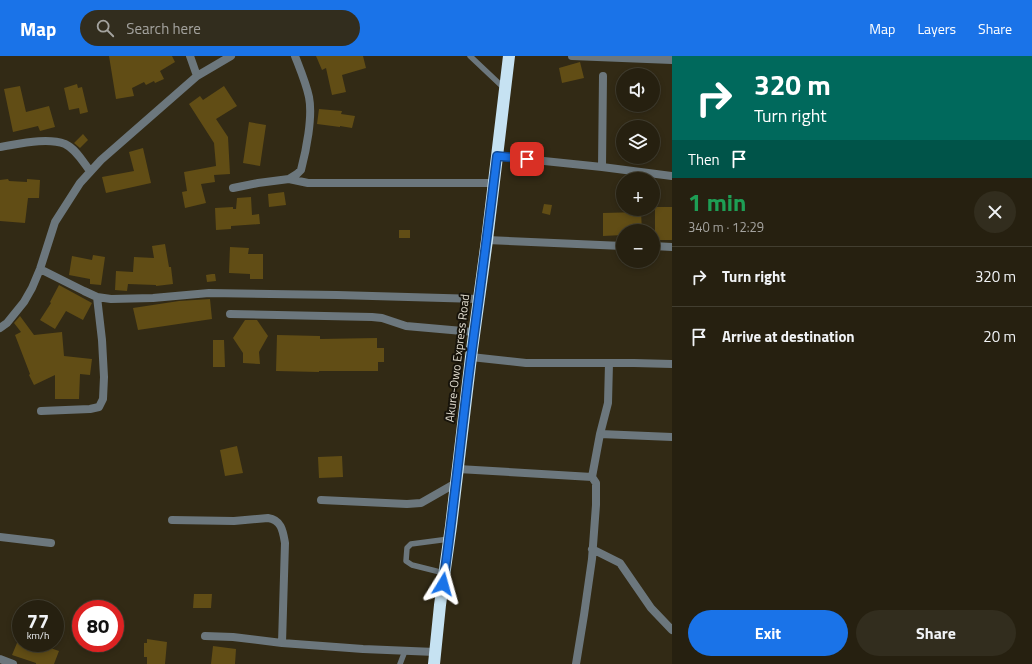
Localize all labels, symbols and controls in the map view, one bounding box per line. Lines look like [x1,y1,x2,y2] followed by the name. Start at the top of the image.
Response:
[80,10,360,46] search box
[20,14,56,43] text: Map
[94,17,116,39] icon: search
[126,17,201,40] text: Search here
[869,18,895,39] text: Map
[917,18,956,39] text: Layers
[978,18,1012,39] text: Share
[754,63,831,106] text: 320 m
[616,68,660,268] map controls
[616,68,660,112] button: sound
[688,72,740,124] icon: right
[754,102,827,129] text: Turn right
[616,120,660,164] button: layers
[510,142,544,176] pin
[516,148,538,170] icon: arrive
[688,148,720,171] text: Then
[728,148,750,170] icon: arrive
[616,172,660,216] button: +
[688,184,746,220] text: 1 min
[974,191,1016,233] button: close
[688,217,764,237] text: 340 m · 12:29
[616,224,660,268] button: −
[722,265,786,288] text: Turn right
[975,265,1016,288] text: 320 m
[688,266,710,288] icon: right
[440,293,474,423] street label: Akure-Owo Express Road
[722,325,855,348] text: Arrive at destination
[983,325,1016,348] text: 20 m
[688,326,710,348] icon: arrive
[422,563,464,605] position arrow
[72,600,124,652] speed limit sign: 80
[27,605,49,636] text: 77
[688,610,848,656] button: Exit
[856,610,1016,656] button: Share
[27,628,49,643] text: km/h

